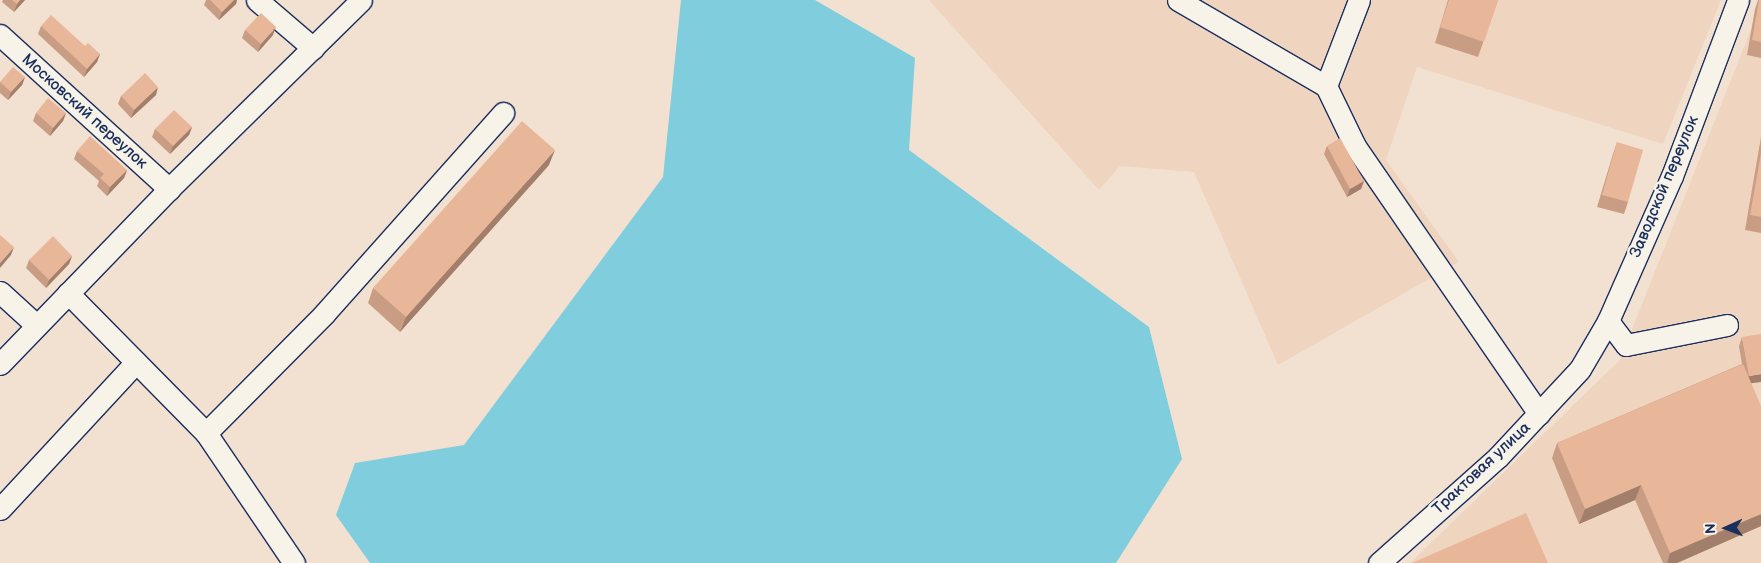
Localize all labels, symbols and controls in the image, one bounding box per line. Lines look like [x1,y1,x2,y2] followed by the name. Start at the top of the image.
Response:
[17,50,151,174] street label: Московский переулок
[1626,113,1704,261] street label: Заводской переулок
[1429,419,1535,519] street label: Трактовая улица
[1701,503,1751,553] north arrow
[1702,523,1719,534] text: N

